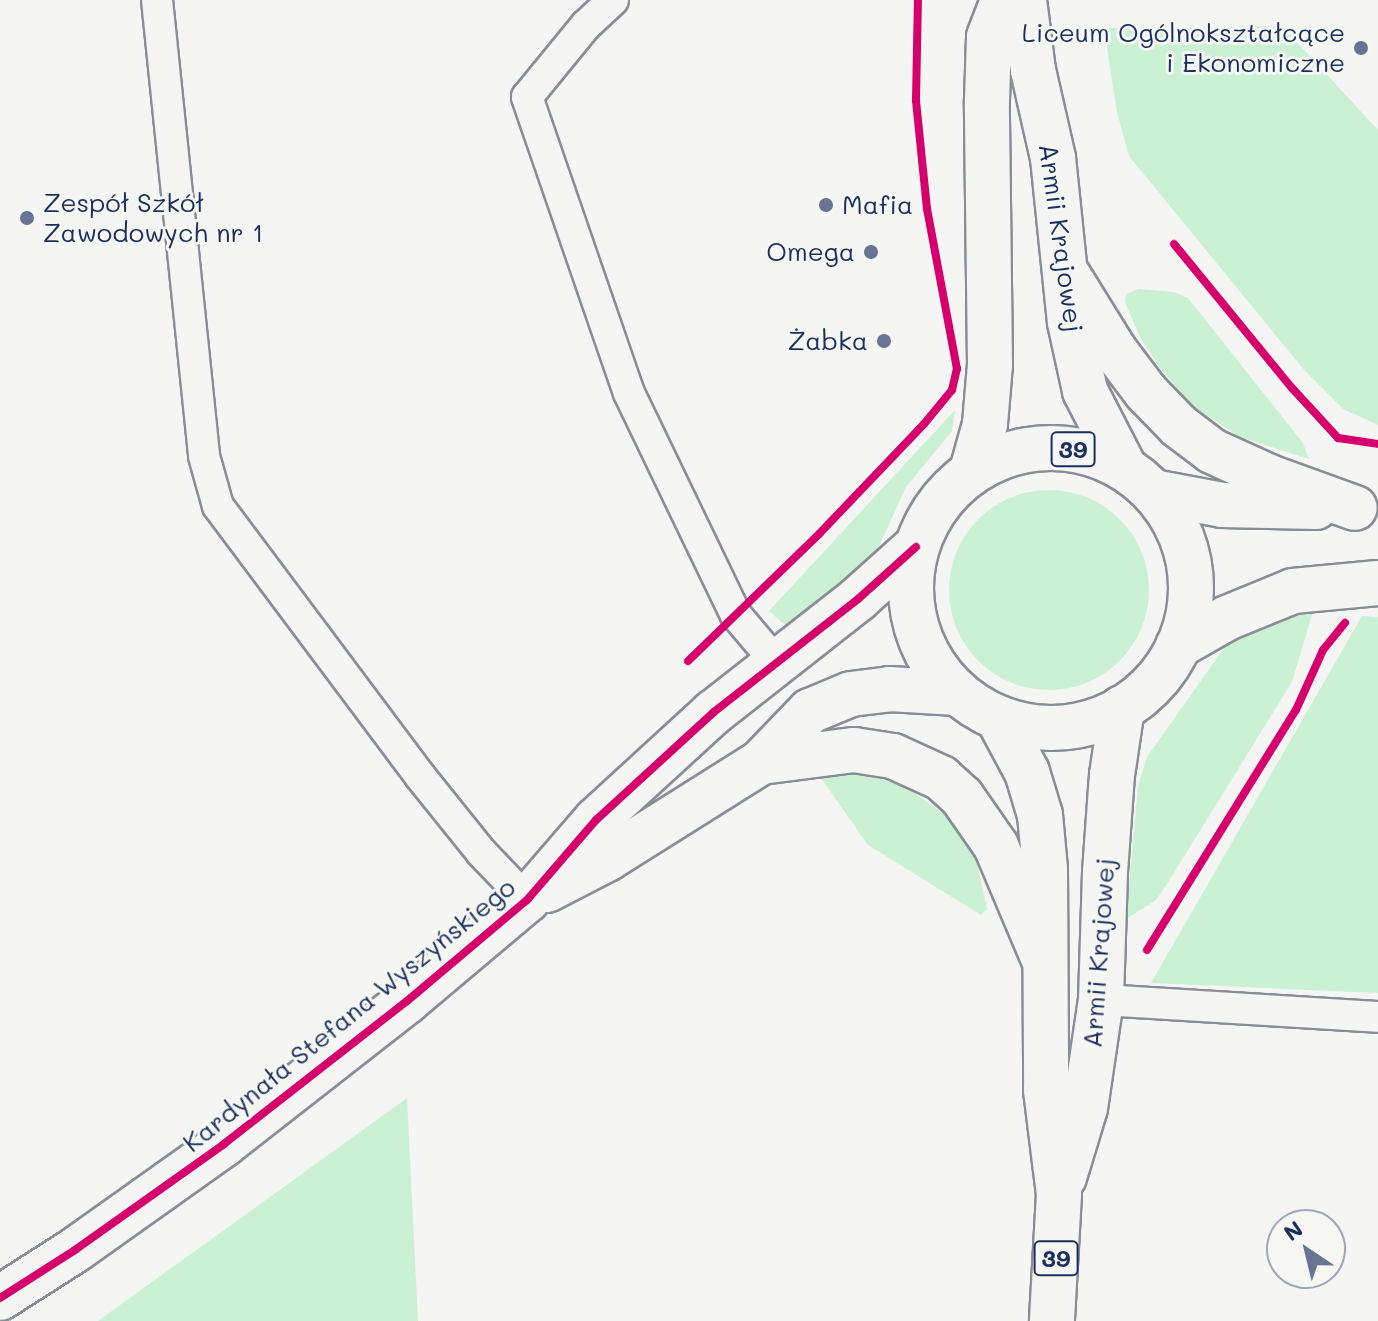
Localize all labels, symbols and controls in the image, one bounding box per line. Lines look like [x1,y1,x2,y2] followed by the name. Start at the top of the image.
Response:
[1022,17,1345,78] place label: Liceum Ogólnokształcące i Ekonomiczne
[1352,39,1370,57] marker: Liceum Ogólnokształcące i Ekonomiczne
[1032,142,1090,334] street label: Armii Krajowej
[43,187,264,248] place label: Zespół Szkół Zawodowych nr 1
[842,189,913,221] place label: Mafia
[817,196,835,214] marker: Mafia
[18,209,36,227] marker: Zespół Szkół Zawodowych nr 1
[766,236,855,268] place label: Omega
[862,243,880,261] marker: Omega
[788,325,868,357] place label: Żabka
[875,332,893,350] marker: Żabka
[1049,429,1097,469] road number: 39
[1077,857,1121,1049] street label: Armii Krajowej
[177,871,521,1159] street label: Kardynała Stefana Wyszyńskiego
[1266,1209,1346,1289] north arrow
[1278,1214,1308,1247] text: N
[1032,1238,1080,1278] road number: 39

